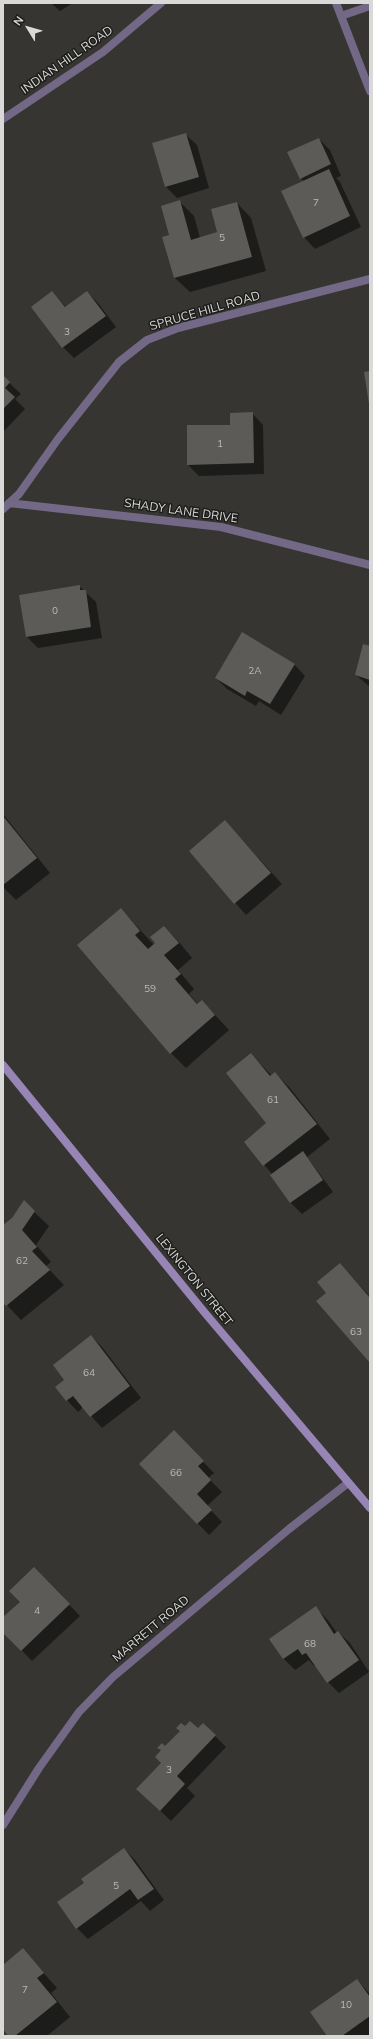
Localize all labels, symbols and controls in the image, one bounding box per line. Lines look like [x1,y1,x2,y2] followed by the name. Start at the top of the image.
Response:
[8,8,48,48] north arrow
[10,13,27,28] text: N
[18,23,116,97] street label: INDIAN HILL ROAD
[313,197,319,209] house number: 7
[219,232,225,244] house number: 5
[148,288,262,334] street label: SPRUCE HILL ROAD
[64,326,70,338] house number: 3
[217,438,223,450] house number: 1
[123,496,239,526] street label: SHADY LANE DRIVE
[52,605,58,617] house number: 0
[248,665,262,677] house number: 2A
[144,983,156,995] house number: 59
[267,1094,279,1106] house number: 61
[152,1231,236,1329] street label: LEXINGTON STREET
[16,1255,28,1267] house number: 62
[350,1326,362,1338] house number: 63
[83,1367,95,1379] house number: 64
[170,1467,182,1479] house number: 66
[110,1593,192,1665] street label: MARRETT ROAD
[34,1605,40,1617] house number: 4
[304,1638,316,1650] house number: 68
[166,1764,172,1776] house number: 3
[113,1880,119,1892] house number: 5
[22,1984,28,1996] house number: 7
[340,1999,352,2011] house number: 10

